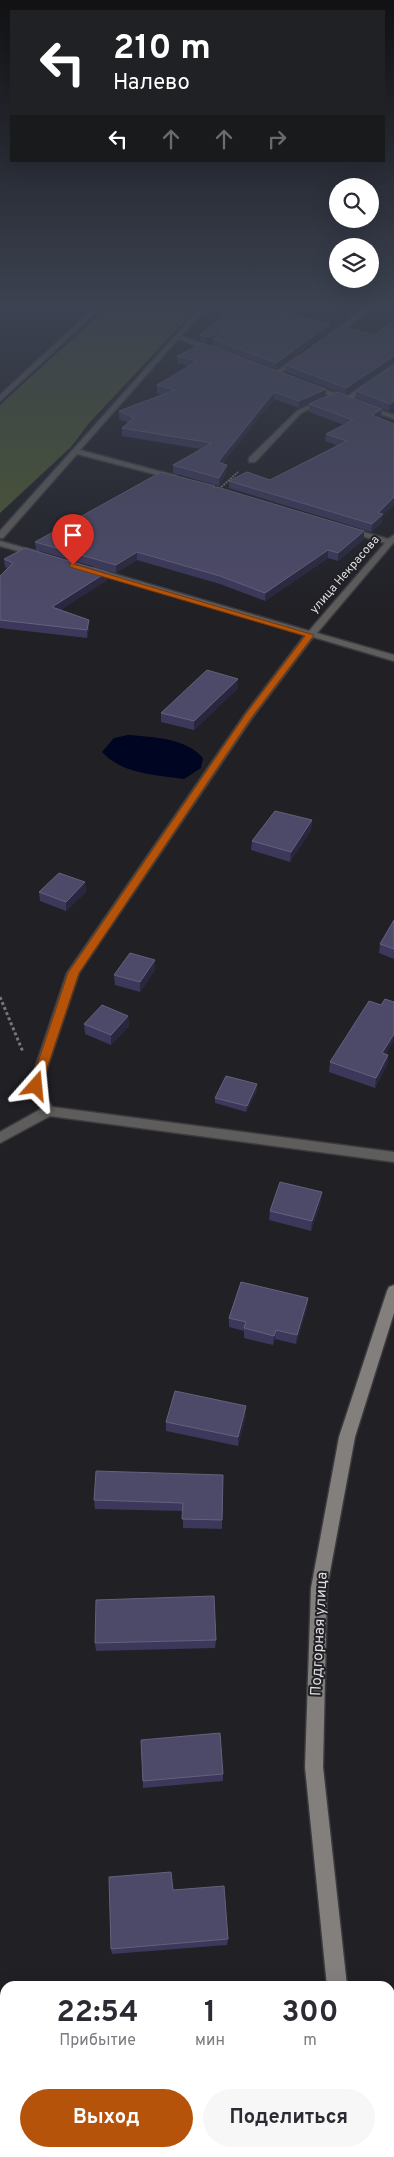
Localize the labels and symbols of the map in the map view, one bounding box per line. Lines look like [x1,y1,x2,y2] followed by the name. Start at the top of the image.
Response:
[52,514,94,565] pin
[307,533,383,617] street label: улица Некрасова
[9,1059,61,1111] position arrow
[307,1571,333,1697] street label: Подгорная улица

